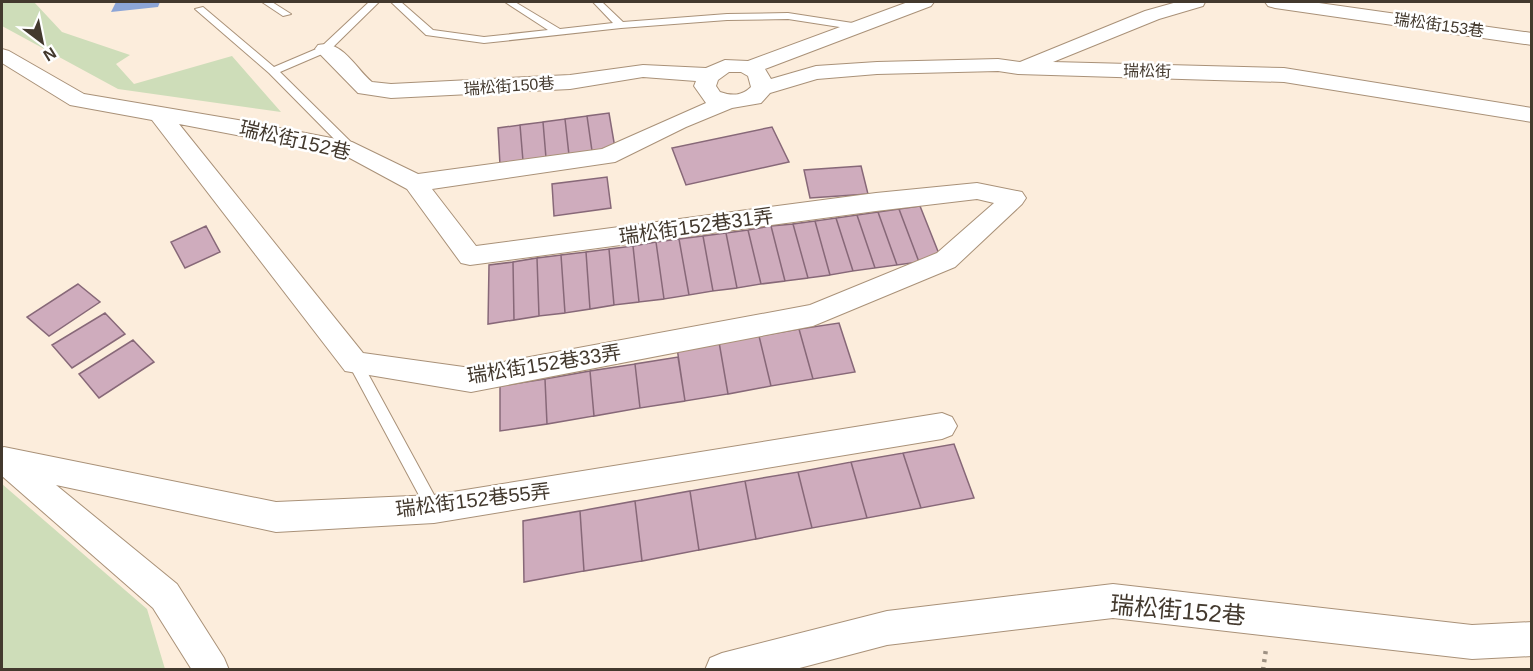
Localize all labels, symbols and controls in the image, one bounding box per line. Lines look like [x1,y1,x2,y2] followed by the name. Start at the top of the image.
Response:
[1393,10,1485,40] street label: 瑞松街153巷
[12,12,72,72] north arrow
[40,44,59,65] text: N
[1123,62,1171,80] street label: 瑞松街
[463,74,555,98] street label: 瑞松街150巷
[237,117,353,163] street label: 瑞松街152巷
[617,204,775,248] street label: 瑞松街152巷31弄
[465,341,623,387] street label: 瑞松街152巷33弄
[394,480,552,520] street label: 瑞松街152巷55弄
[1109,591,1247,629] street label: 瑞松街152巷

